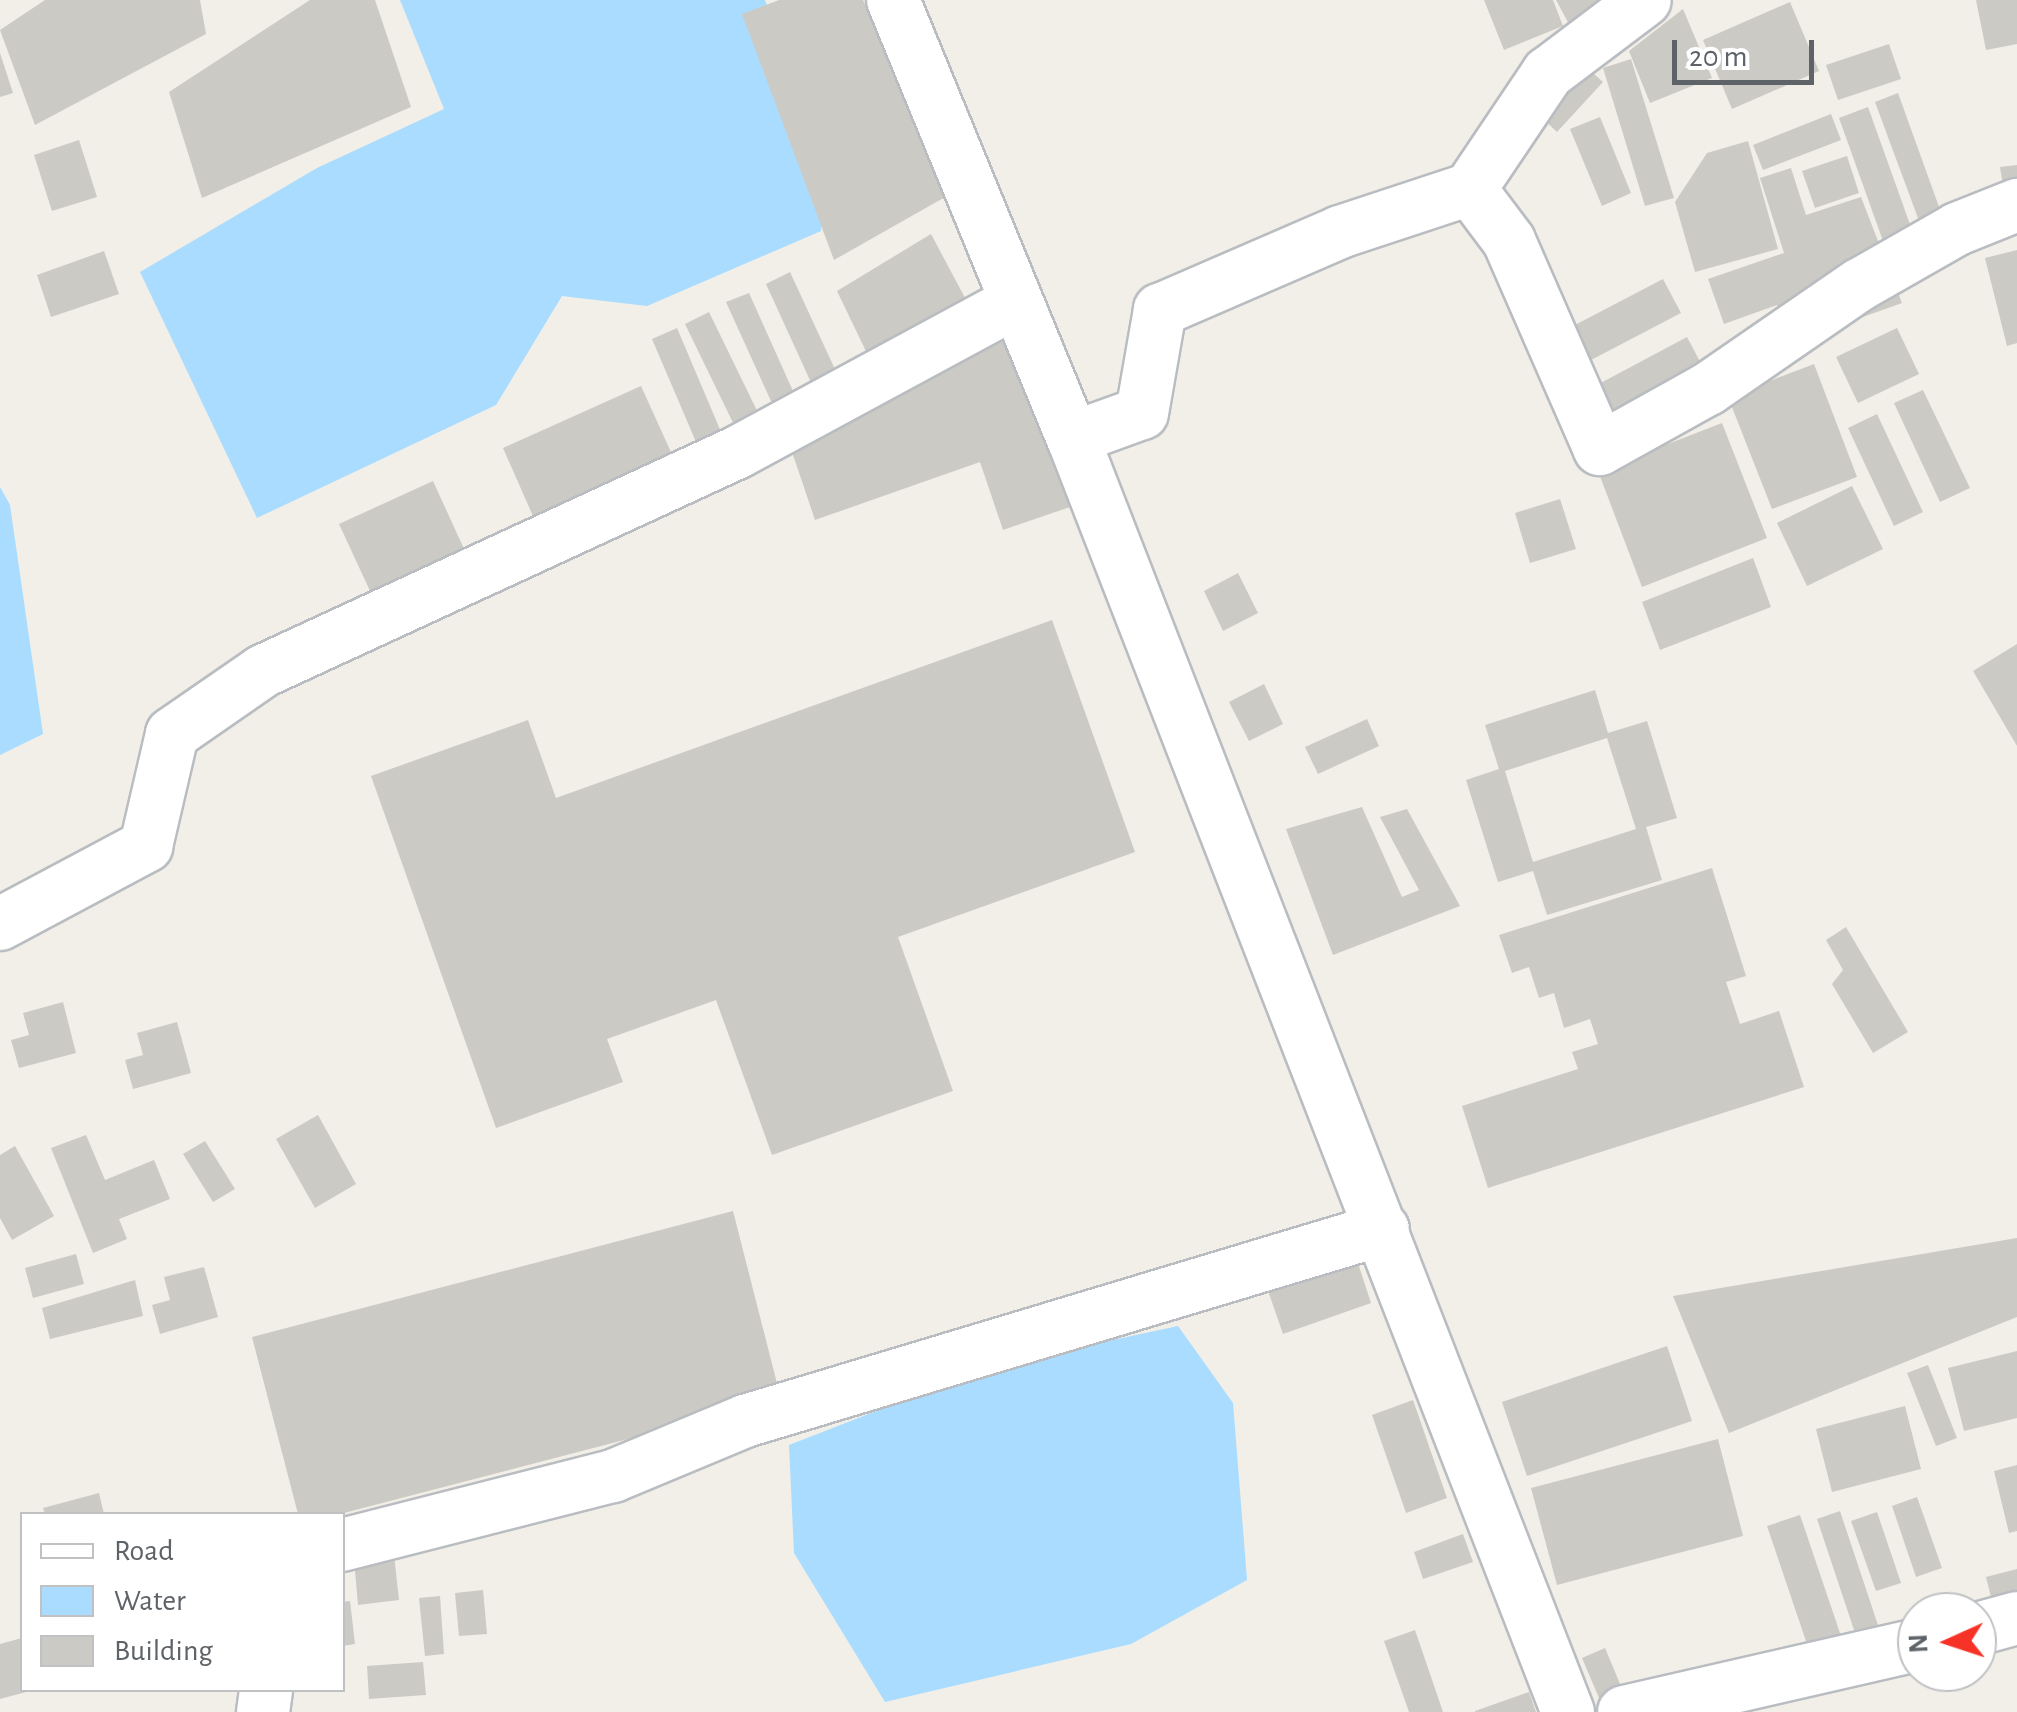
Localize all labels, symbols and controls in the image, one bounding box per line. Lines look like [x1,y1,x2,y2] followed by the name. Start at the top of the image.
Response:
[1677,20,1820,82] scale bar
[1689,42,1747,72] text: 20 m
[20,1512,345,1692] legend
[114,1536,174,1566] text: Road
[114,1586,186,1616] text: Water
[1897,1592,1997,1692] north arrow
[1905,1633,1934,1654] text: N
[114,1636,213,1666] text: Building

